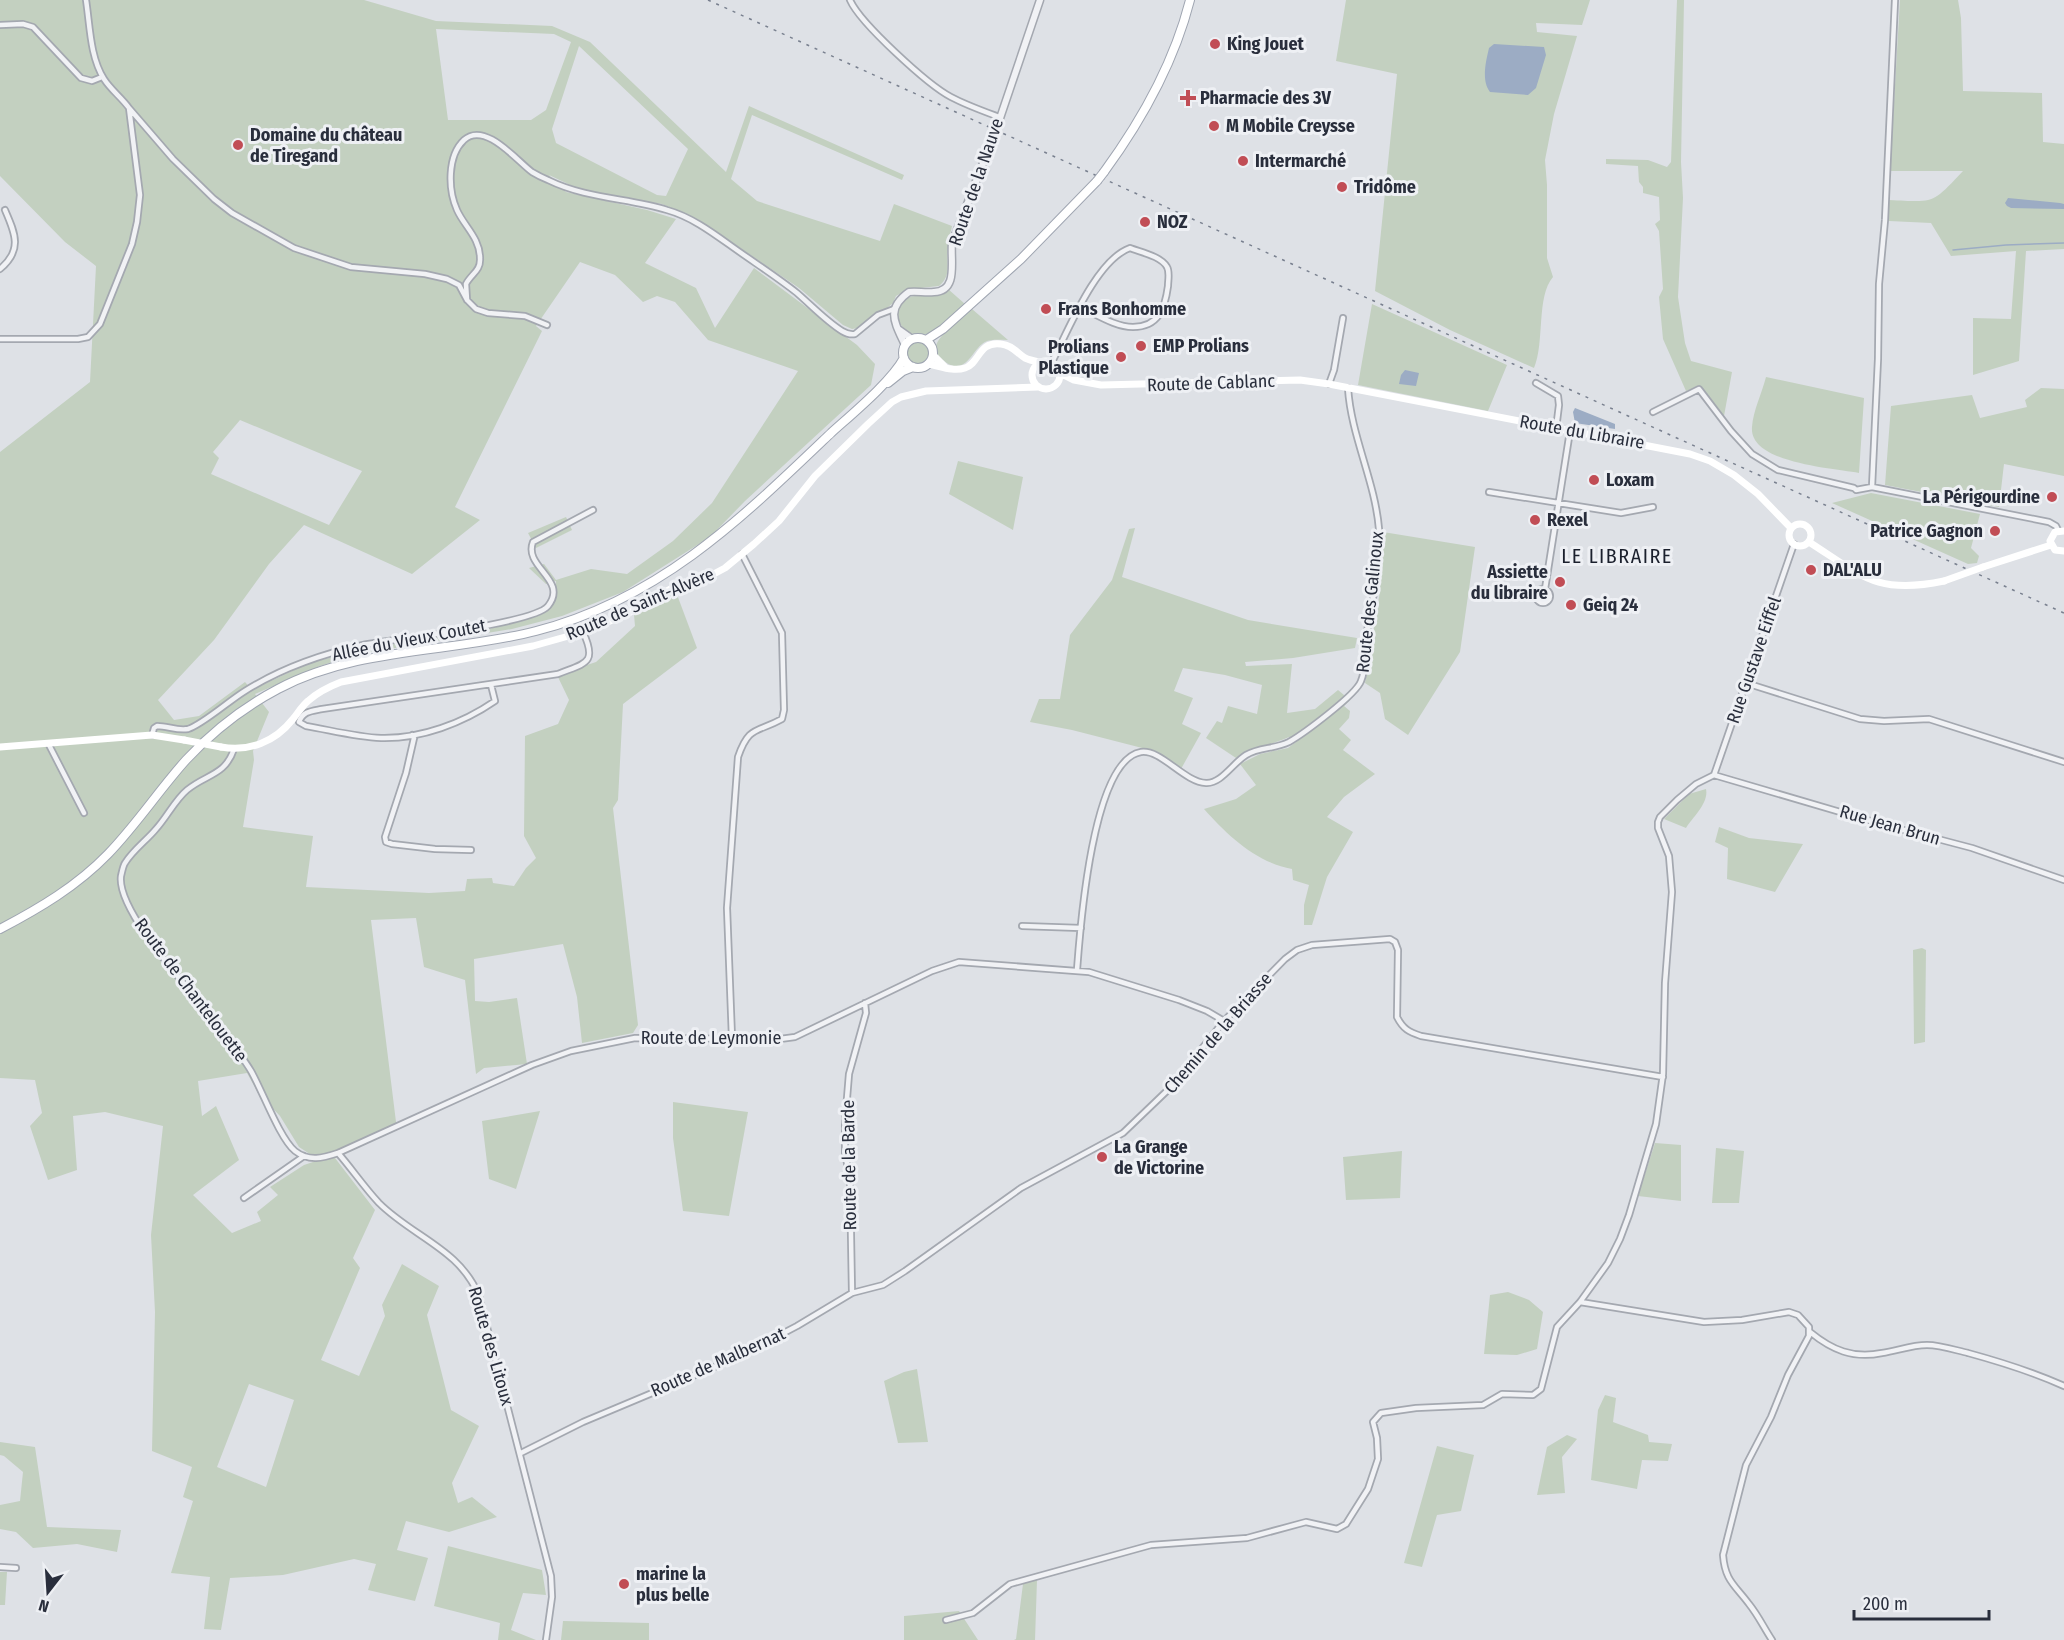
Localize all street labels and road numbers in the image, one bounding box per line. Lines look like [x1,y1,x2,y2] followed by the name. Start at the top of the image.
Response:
[944,115,1008,249] street label: Route de la Nauve
[1147,370,1276,396] street label: Route de Cablanc
[1518,410,1646,454] street label: Route du Libraire
[1352,530,1388,674] street label: Route des Galinoux
[563,563,718,645] street label: Route de Saint-Alvère
[1722,594,1786,726] street label: Rue Gustave Eiffel
[330,614,488,666] street label: Allée du Vieux Coutet
[1837,800,1943,850] street label: Rue Jean Brun
[130,914,252,1066] street label: Route de Chantelouette
[1159,968,1277,1098] street label: Chemin de la Briasse
[641,1027,781,1049] street label: Route de Leymonie
[837,1099,861,1231] street label: Route de la Barde
[464,1284,518,1408] street label: Route des Litoux
[647,1322,789,1402] street label: Route de Malbernat

